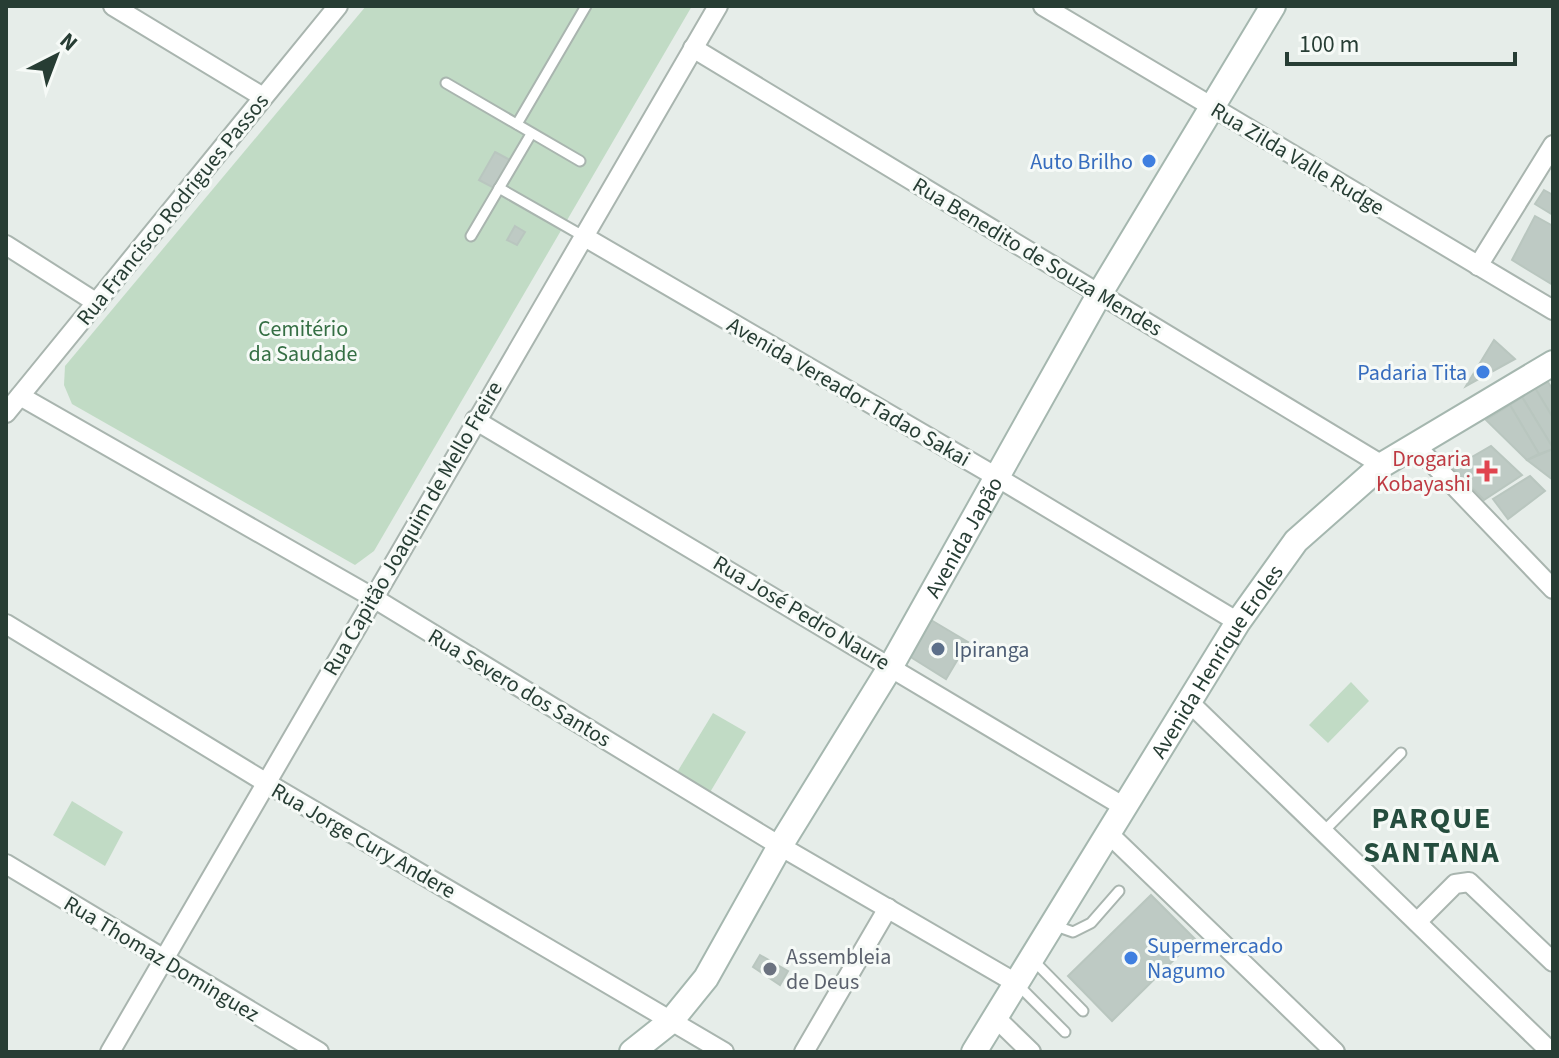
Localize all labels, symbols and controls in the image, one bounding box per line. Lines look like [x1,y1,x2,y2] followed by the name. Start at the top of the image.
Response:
[16,16,96,96] north arrow
[1287,16,1515,66] scale bar
[53,25,85,59] text: N
[1299,27,1359,62] text: 100 m
[69,87,277,333] street label: Rua Francisco Rodrigues Passos
[1205,94,1390,223] street label: Rua Zilda Valle Rudge
[1030,146,1133,178] place label: Auto Brilho
[1140,152,1158,170] marker: Auto Brilho
[906,169,1169,344] street label: Rua Benedito de Souza Mendes
[721,309,976,475] street label: Avenida Vereador Tadao Sakai
[249,313,358,370] park label: Cemitério da Saudade
[1357,357,1467,389] place label: Padaria Tita
[1474,363,1492,381] marker: Padaria Tita
[315,375,511,682] street label: Rua Capitão Joaquim de Mello Freire
[1376,443,1471,500] place label: Drogaria Kobayashi
[1478,462,1496,480] marker: Drogaria Kobayashi
[917,471,1011,604] street label: Avenida Japão
[707,547,896,678] street label: Rua José Pedro Naure
[1143,558,1291,765] street label: Avenida Henrique Eroles
[422,620,617,755] street label: Rua Severo dos Santos
[954,634,1029,666] place label: Ipiranga
[929,640,947,658] marker: Ipiranga
[265,775,462,907] street label: Rua Jorge Cury Andere
[1363,797,1501,874] district label: PARQUE SANTANA
[58,888,265,1030] street label: Rua Thomaz Dominguez
[1147,930,1283,987] place label: Supermercado Nagumo
[786,941,891,998] place label: Assembleia de Deus
[1122,949,1140,967] marker: Supermercado Nagumo
[761,960,779,978] marker: Assembleia de Deus

